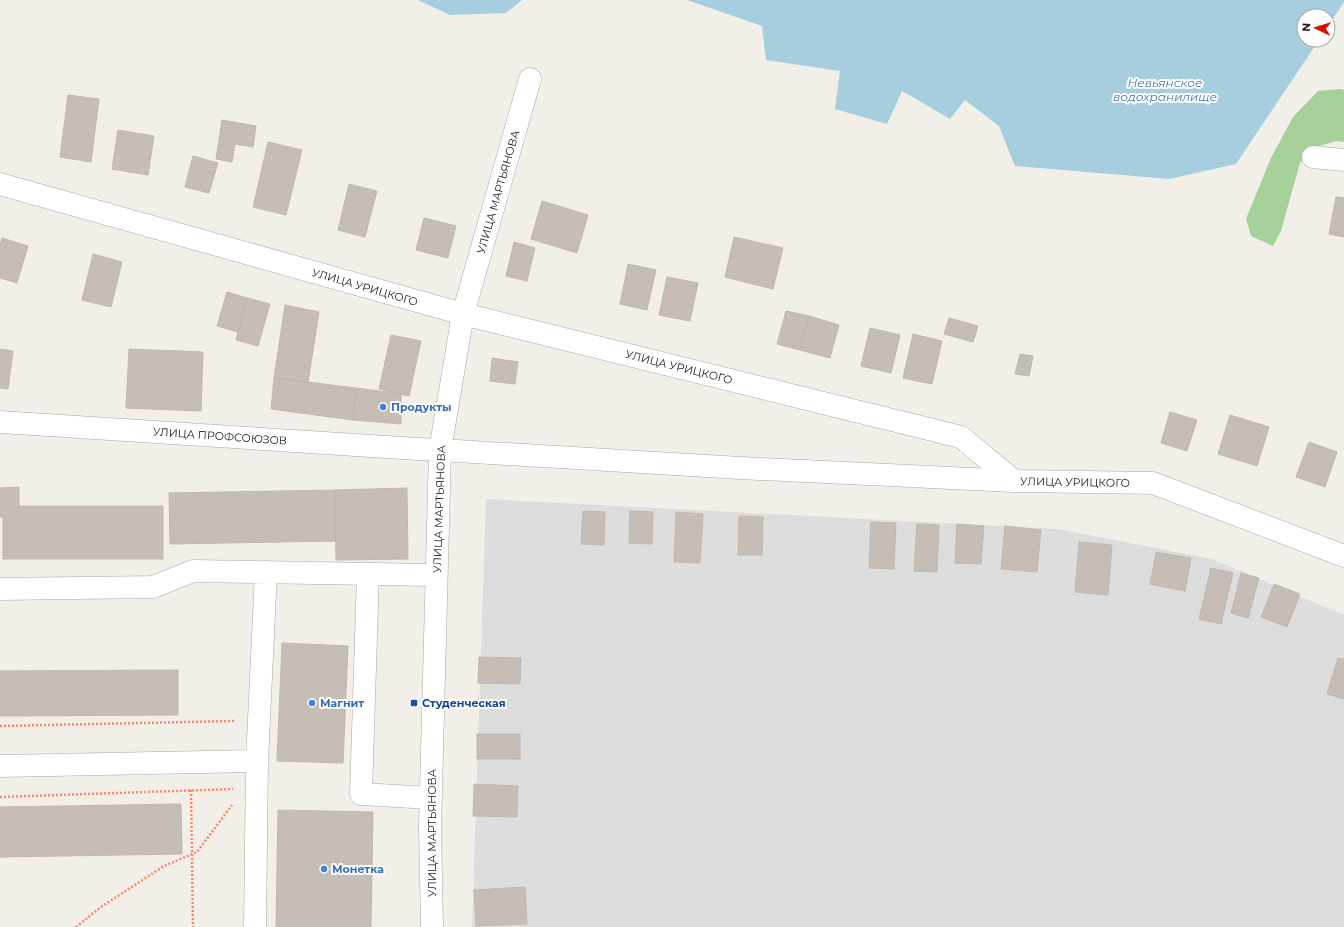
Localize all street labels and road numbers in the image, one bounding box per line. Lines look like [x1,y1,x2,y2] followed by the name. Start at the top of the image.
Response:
[474,128,523,255] street label: УЛИЦА МАРТЬЯНОВА
[310,265,420,309] street label: УЛИЦА УРИЦКОГО
[624,347,734,387] street label: УЛИЦА УРИЦКОГО
[152,424,288,448] street label: УЛИЦА ПРОФСОЮЗОВ
[430,444,448,573] street label: УЛИЦА МАРТЬЯНОВА
[1020,474,1130,490] street label: УЛИЦА УРИЦКОГО
[425,768,439,897] street label: УЛИЦА МАРТЬЯНОВА

